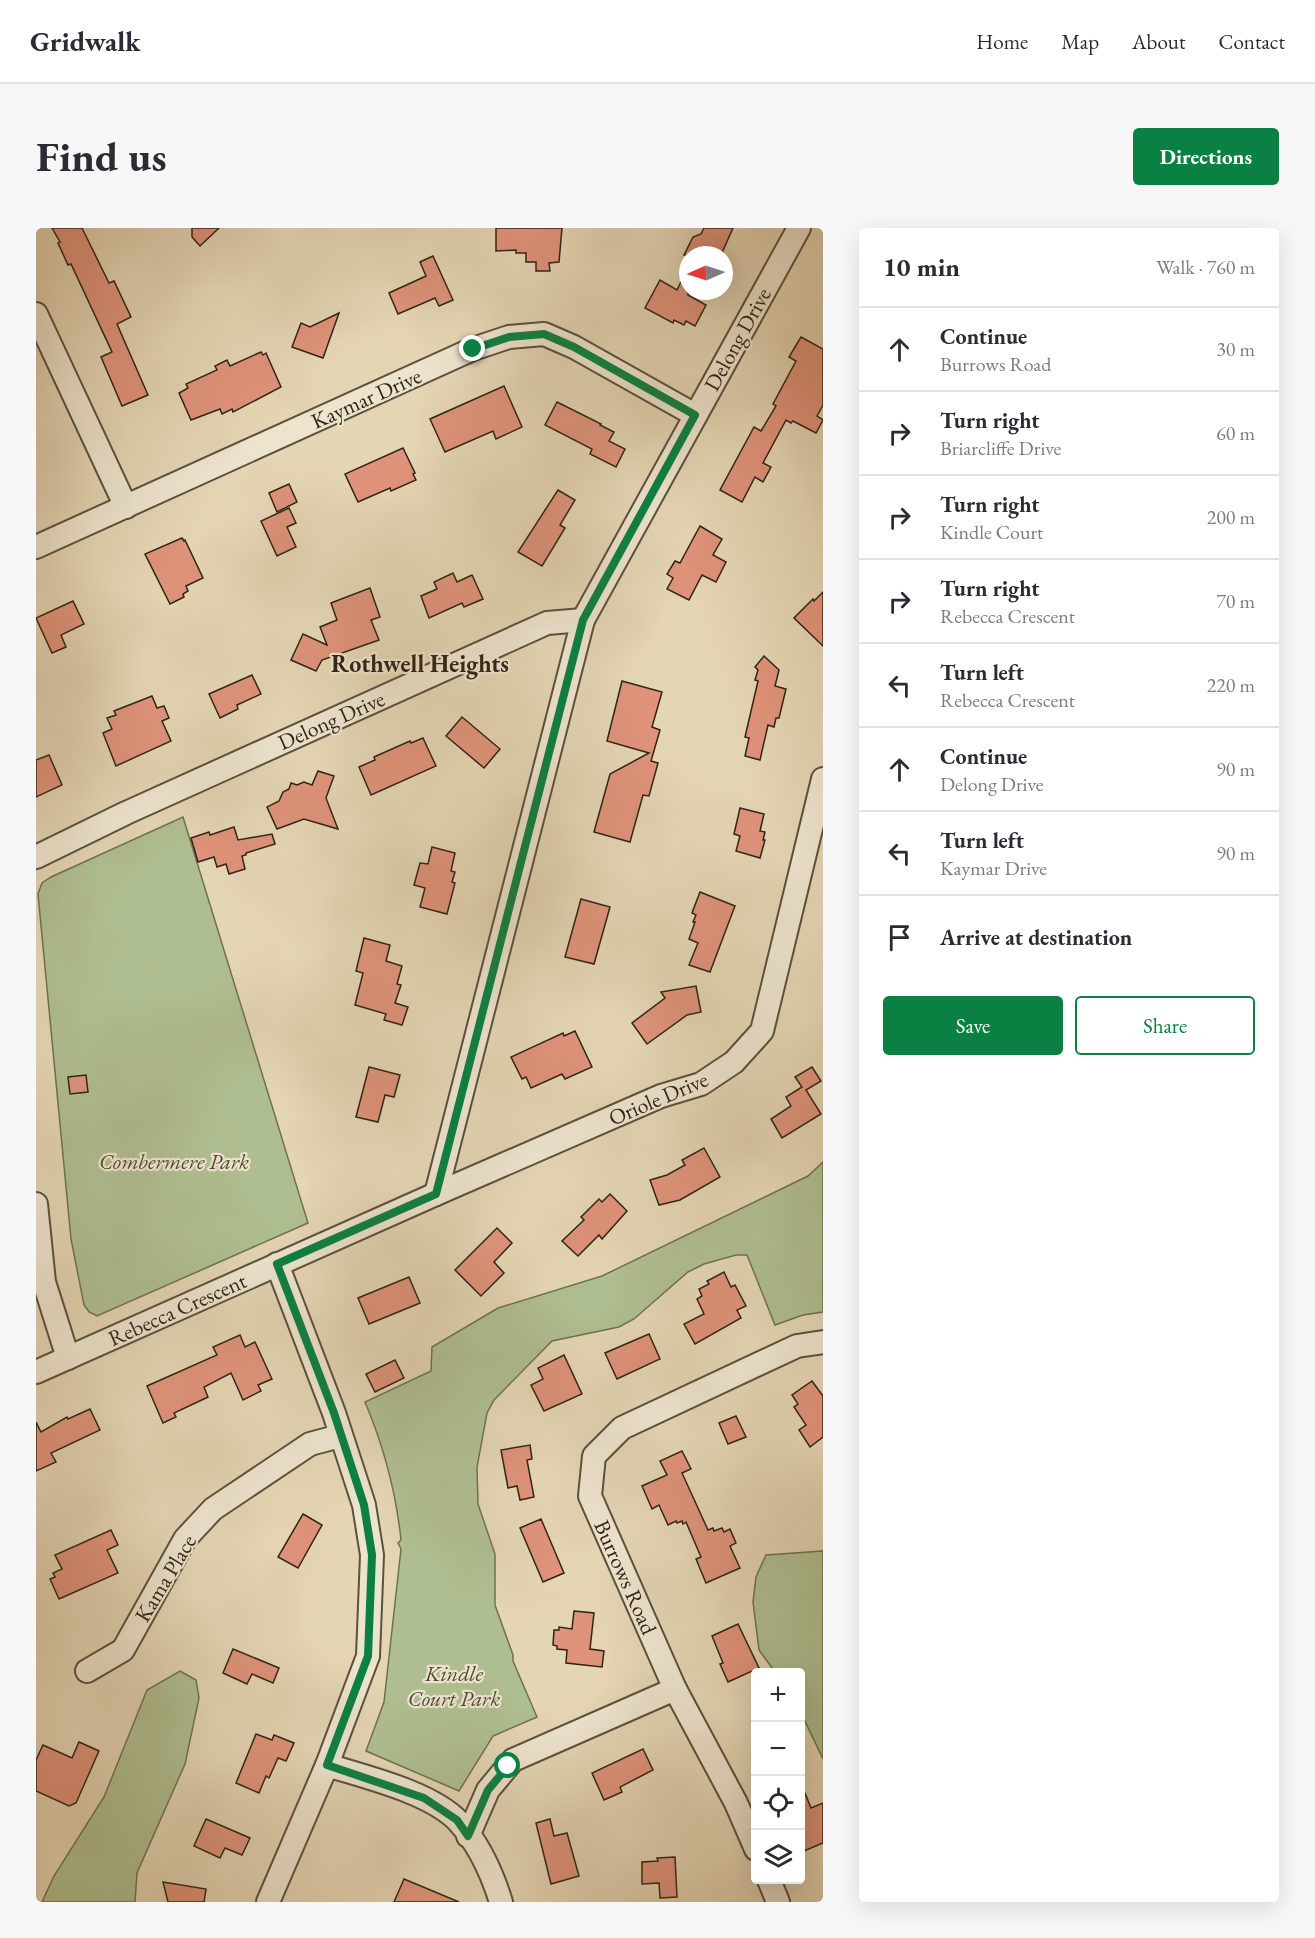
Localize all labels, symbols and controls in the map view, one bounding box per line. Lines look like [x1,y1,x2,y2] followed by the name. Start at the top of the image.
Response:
[30,23,141,59] text: Gridwalk
[976,28,1028,55] text: Home
[1061,28,1099,55] text: Map
[1132,28,1185,55] text: About
[1218,28,1285,55] text: Contact
[1133,128,1279,185] button: Directions
[36,129,167,184] text: Find us
[679,246,733,300] north arrow
[883,250,960,284] text: 10 min
[1156,254,1255,280] text: Walk · 760 m
[697,282,778,396] street label: Delong Drive
[940,322,1027,351] text: Continue
[883,333,916,366] icon: ahead
[459,335,485,361] route end
[1216,336,1255,362] text: 30 m
[940,351,1051,377] text: Burrows Road
[306,361,426,436] street label: Kaymar Drive
[940,406,1039,435] text: Turn right
[883,417,916,450] icon: right
[1216,420,1255,446] text: 60 m
[940,435,1061,461] text: Briarcliffe Drive
[940,490,1039,519] text: Turn right
[883,501,916,534] icon: right
[1207,504,1255,530] text: 200 m
[940,519,1043,545] text: Kindle Court
[940,574,1039,603] text: Turn right
[883,585,916,618] icon: right
[1216,588,1255,614] text: 70 m
[940,603,1075,629] text: Rebecca Crescent
[331,648,509,680] district label: Rothwell Heights
[940,658,1024,687] text: Turn left
[883,669,916,702] icon: left
[1207,672,1255,698] text: 220 m
[273,684,390,757] street label: Delong Drive
[940,687,1075,713] text: Rebecca Crescent
[940,742,1027,771] text: Continue
[883,753,916,786] icon: ahead
[1216,756,1255,782] text: 90 m
[940,771,1044,797] text: Delong Drive
[940,826,1024,855] text: Turn left
[883,837,916,870] icon: left
[1216,840,1255,866] text: 90 m
[940,855,1047,881] text: Kaymar Drive
[883,921,916,954] icon: arrive
[940,923,1132,952] text: Arrive at destination
[883,996,1063,1055] button: Save
[1075,996,1255,1055] button: Share
[604,1064,713,1132] street label: Oriole Drive
[99,1147,249,1176] park label: Combermere Park
[103,1266,251,1353] street label: Rebecca Crescent
[587,1515,664,1640] street label: Burrows Road
[128,1529,203,1627] street label: Kama Place
[408,1659,500,1713] park label: Kindle Court Park
[751,1668,805,1884] map controls
[751,1668,805,1722] button: +
[751,1722,805,1776] button: −
[494,1752,520,1778] route start
[751,1776,805,1830] button: locate
[751,1830,805,1884] button: layers

